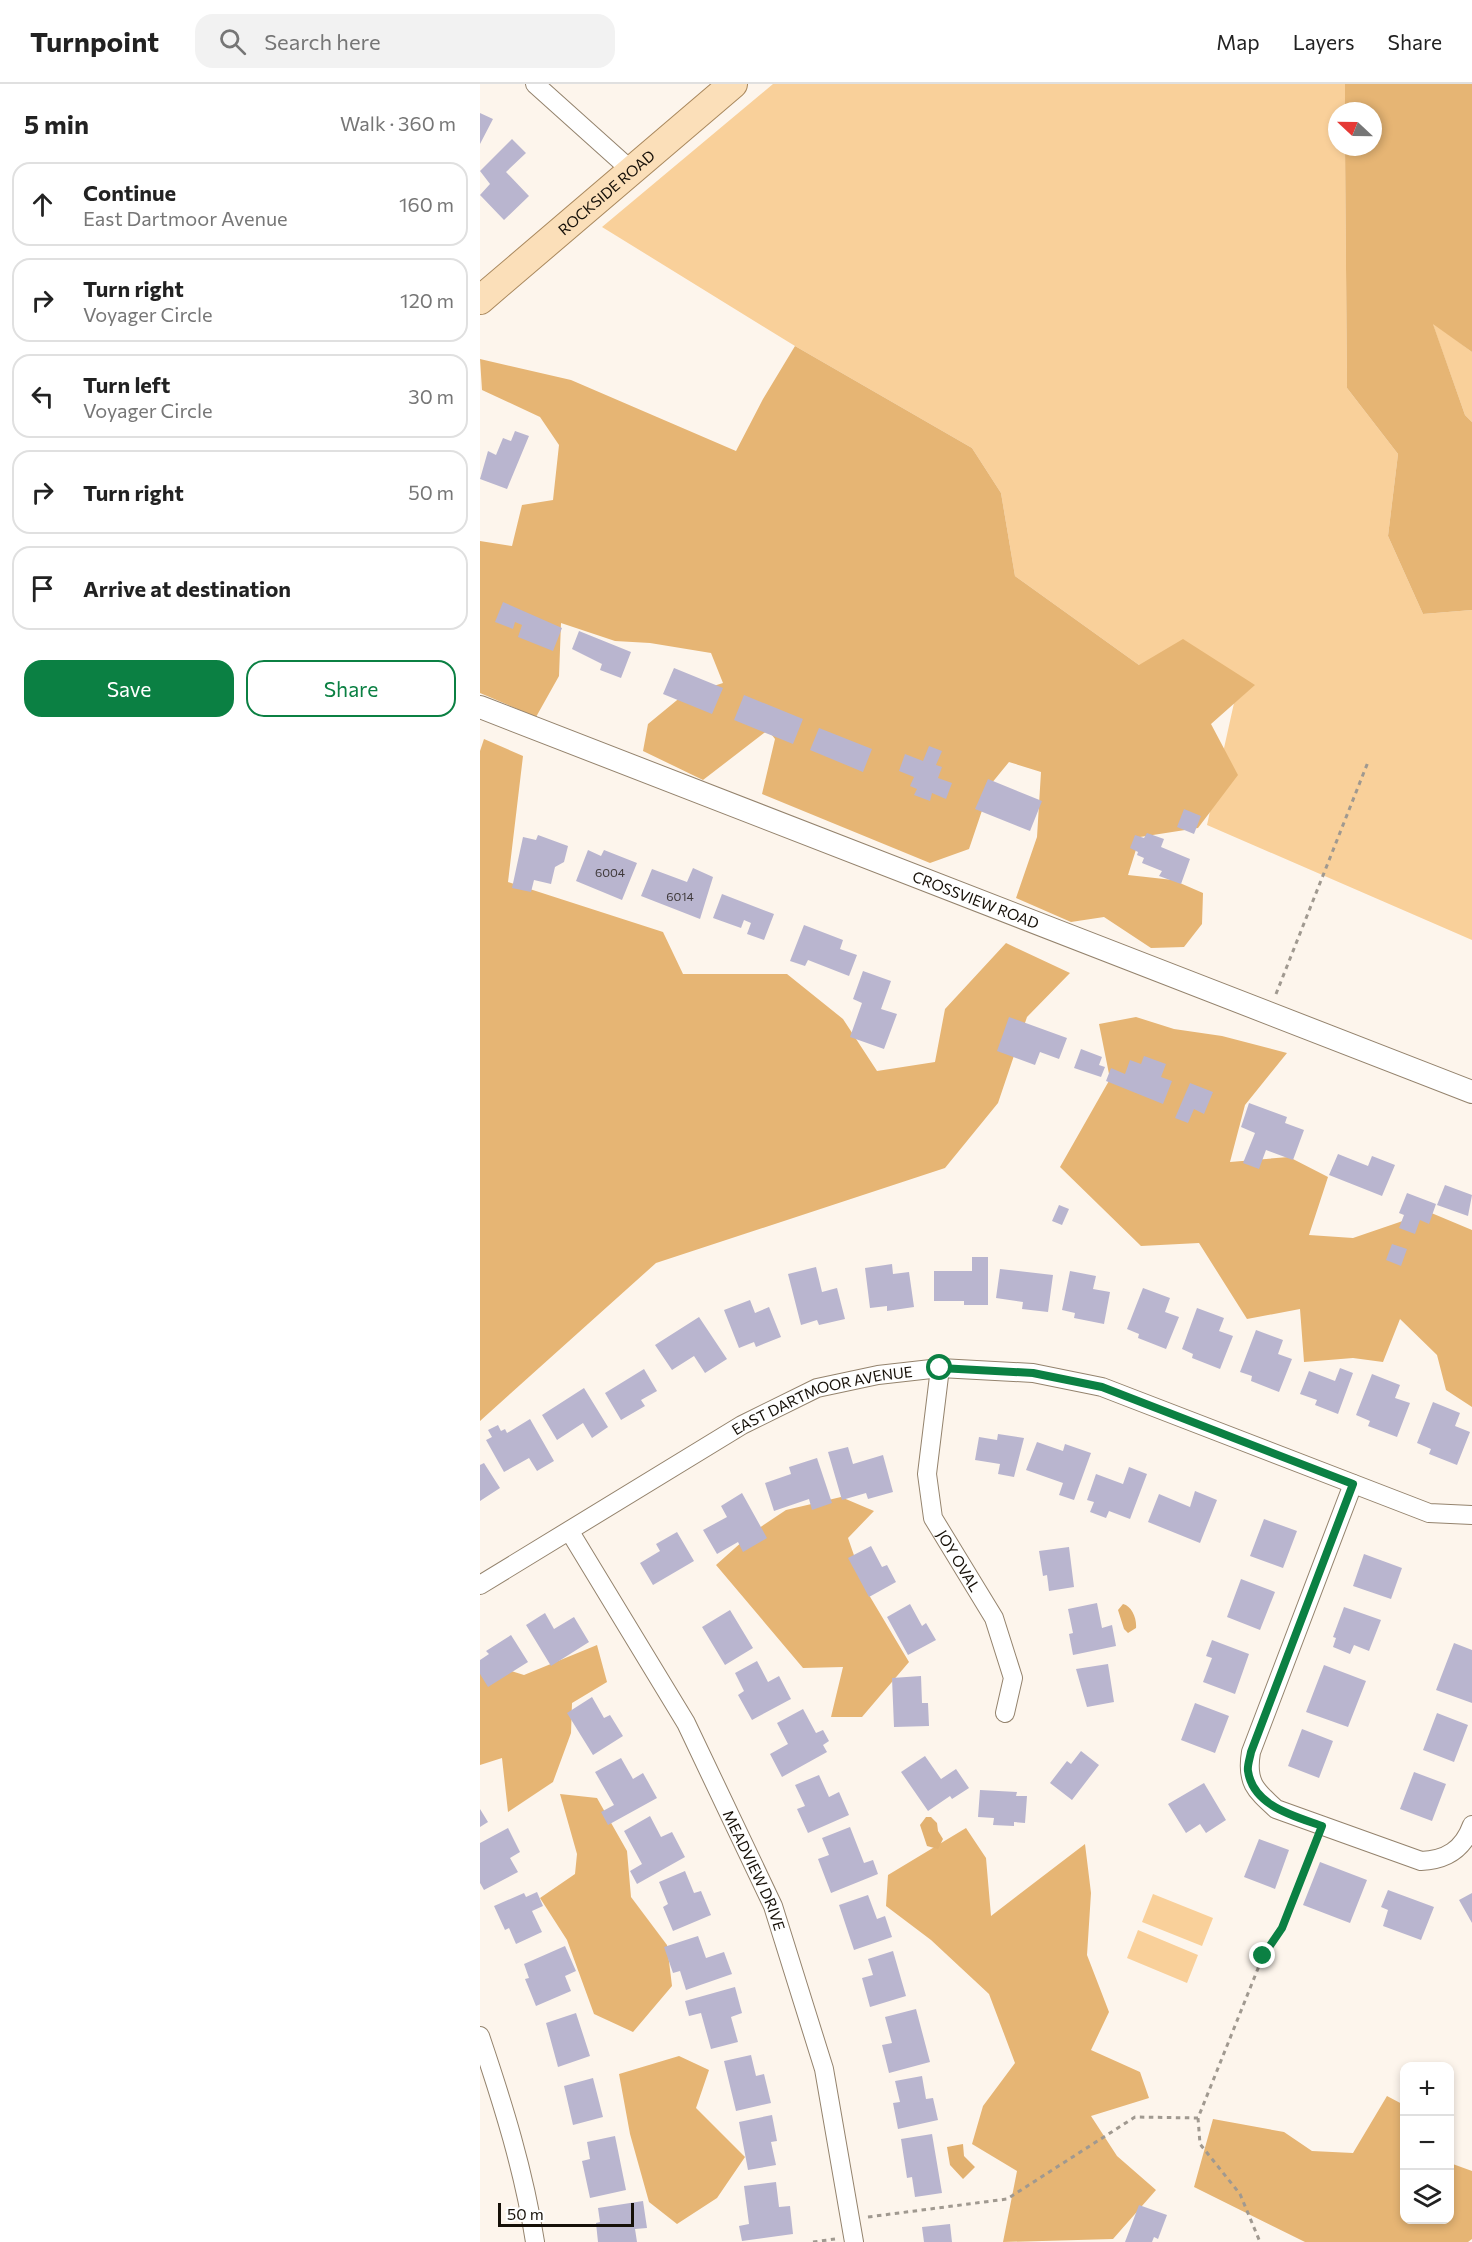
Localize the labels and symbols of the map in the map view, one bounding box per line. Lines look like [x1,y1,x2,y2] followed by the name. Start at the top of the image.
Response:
[1328,102,1382,156] north arrow
[554,146,658,238] street label: ROCKSIDE ROAD
[595,865,625,879] house number: 6004
[910,867,1042,932] street label: CROSSVIEW ROAD
[666,889,694,903] house number: 6014
[926,1354,952,1380] route start
[728,1362,914,1438] street label: EAST DARTMOOR AVENUE
[933,1526,985,1595] street label: JOY OVAL
[720,1807,789,1933] street label: MEADVIEW DRIVE
[1249,1942,1275,1968] route end
[498,2200,634,2228] scale bar

